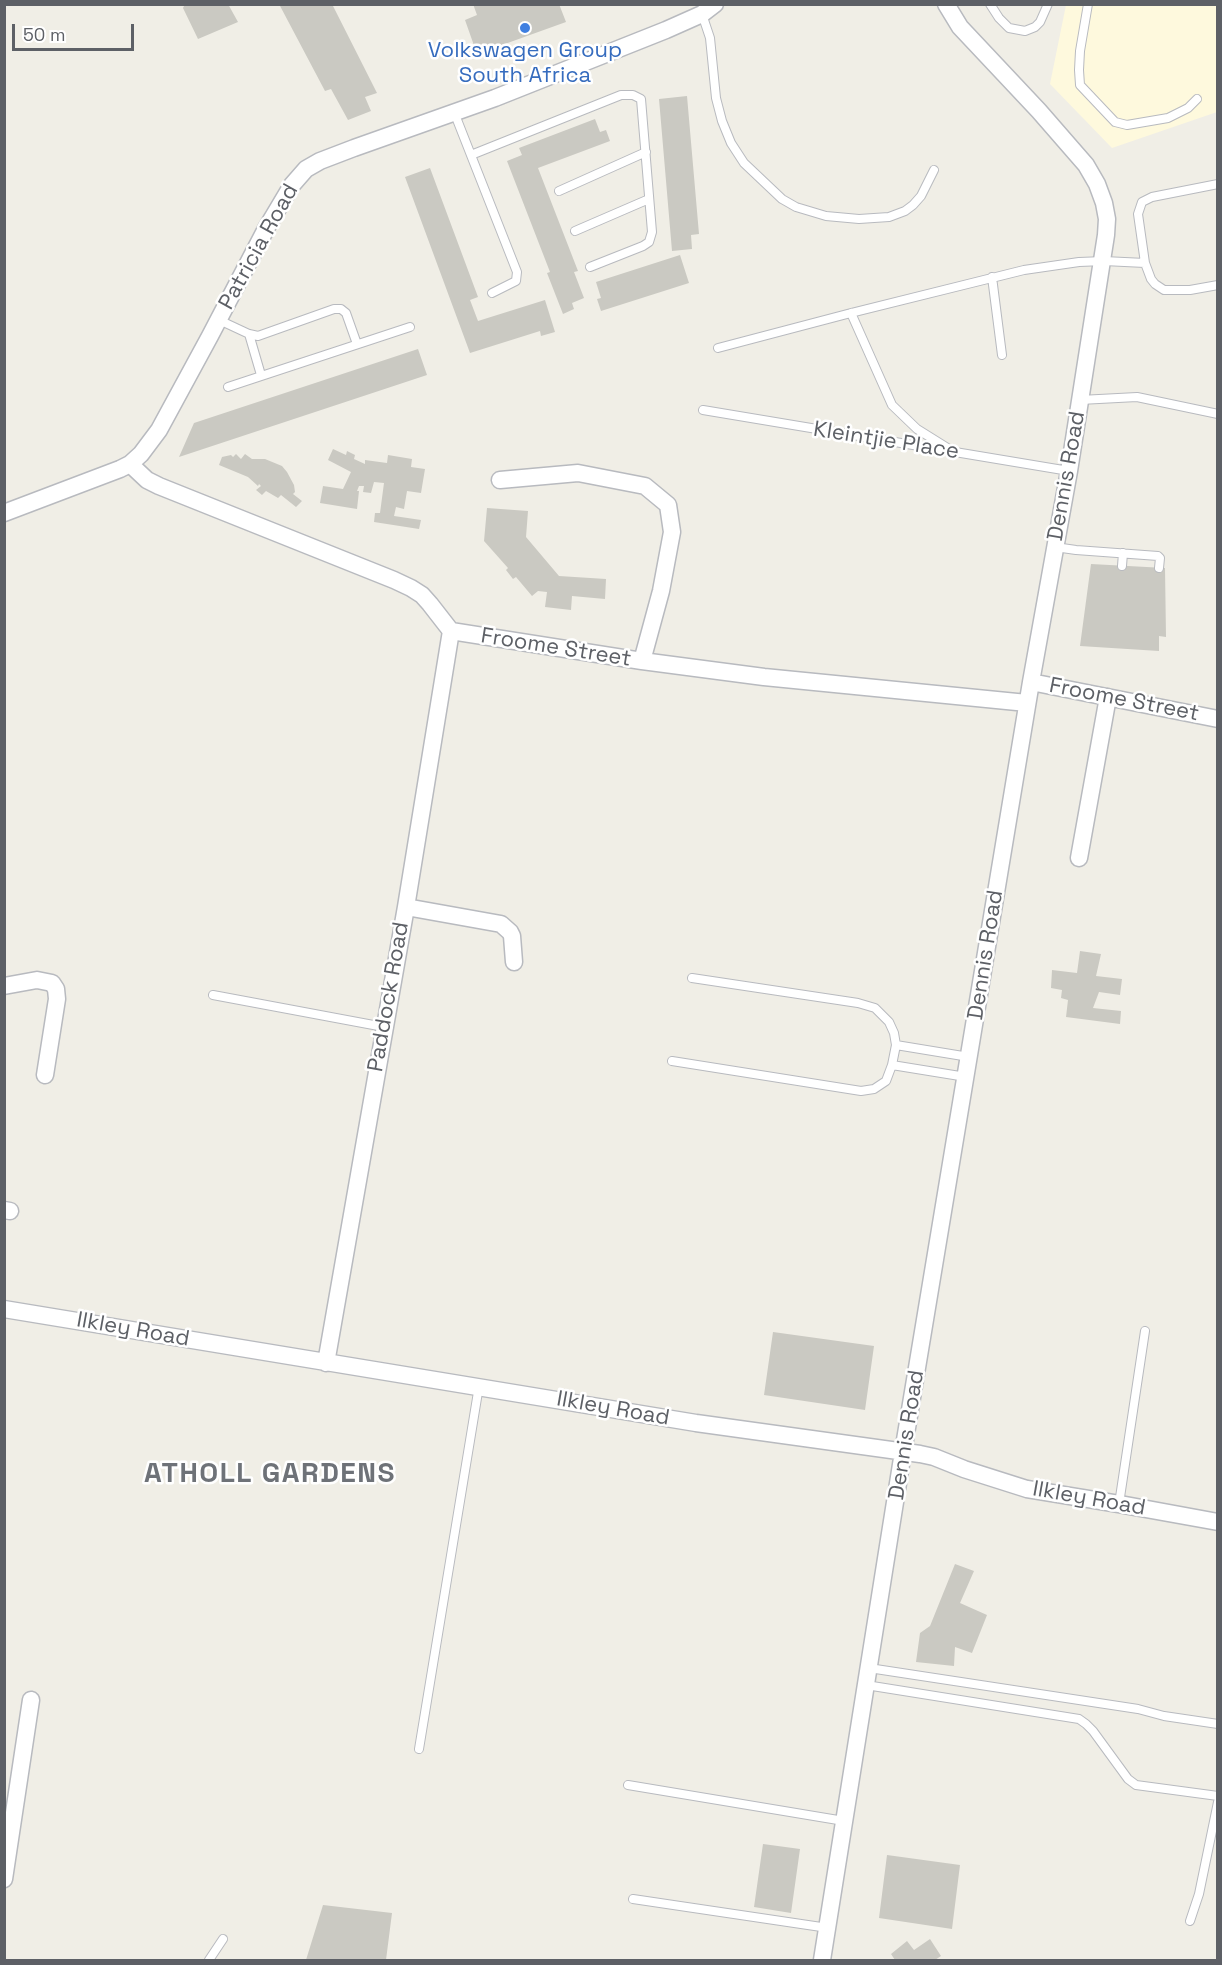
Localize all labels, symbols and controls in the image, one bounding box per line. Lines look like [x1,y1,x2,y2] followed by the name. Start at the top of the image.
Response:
[15,12,136,50] scale bar
[518,21,532,35] marker: Volkswagen Group South Africa
[23,23,65,46] text: 50 m
[428,38,622,90] place label: Volkswagen Group South Africa
[214,180,304,314] street label: Patricia Road
[1043,409,1091,543] street label: Dennis Road
[811,416,961,466] street label: Kleintjie Place
[479,623,633,673] street label: Froome Street
[1047,673,1201,727] street label: Froome Street
[963,888,1009,1022] street label: Dennis Road
[363,920,415,1074] street label: Paddock Road
[75,1307,191,1353] street label: Ilkley Road
[884,1368,930,1502] street label: Dennis Road
[555,1386,671,1432] street label: Ilkley Road
[144,1457,396,1491] district label: ATHOLL GARDENS
[1031,1476,1147,1522] street label: Ilkley Road

